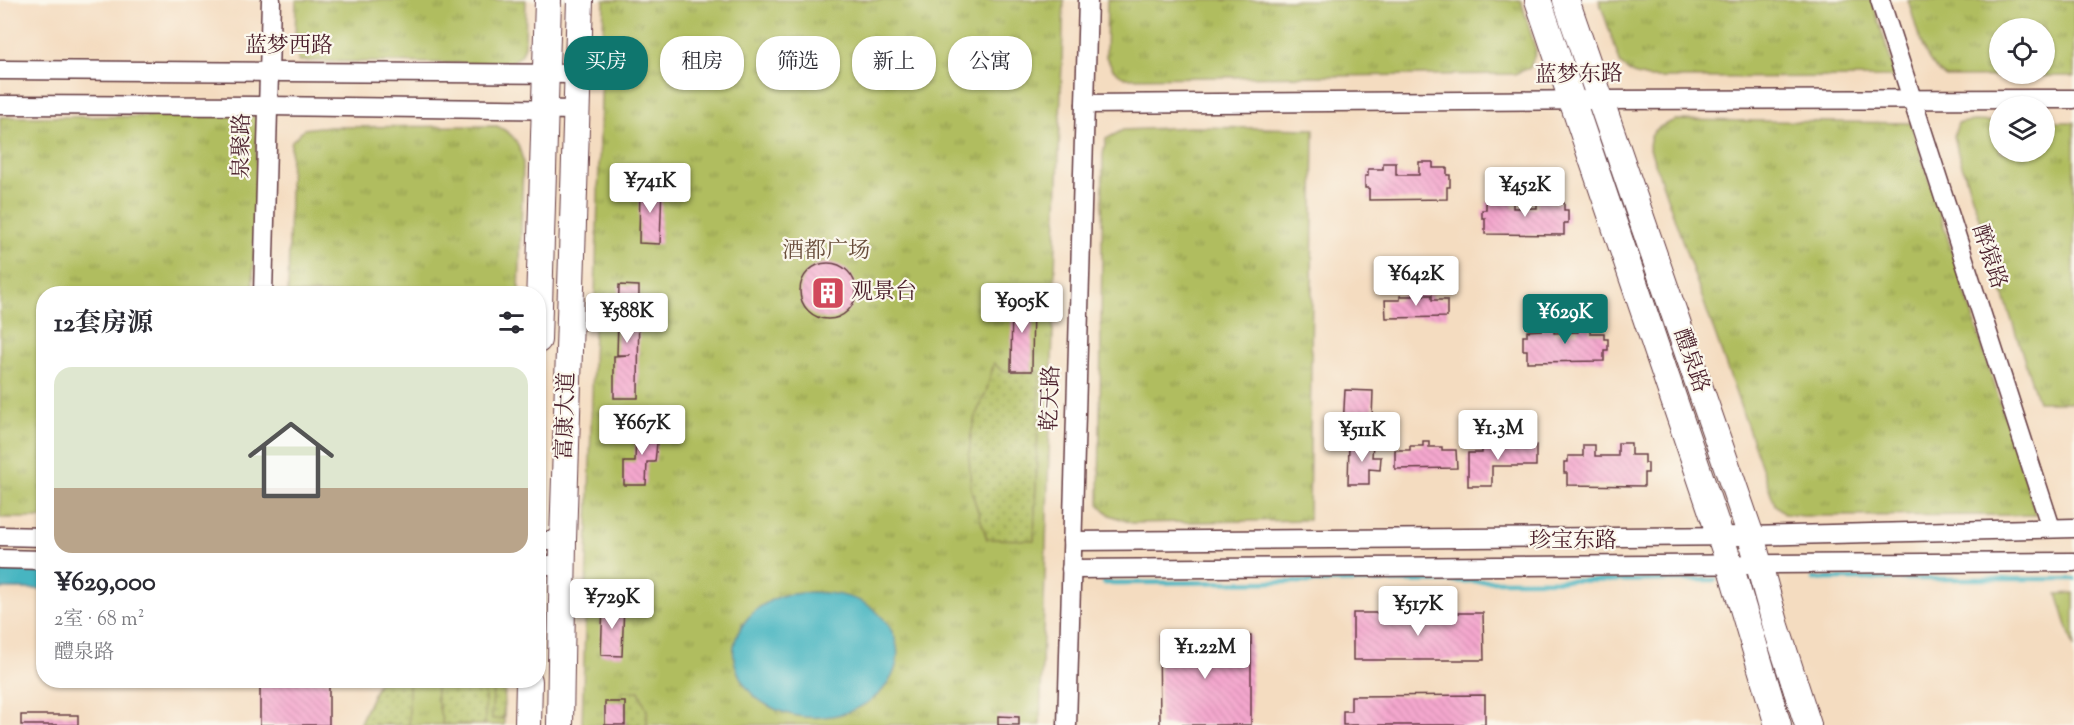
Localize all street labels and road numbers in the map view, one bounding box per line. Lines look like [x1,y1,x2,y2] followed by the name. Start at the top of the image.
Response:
[245,31,333,63] street label: 蓝梦西路
[1535,59,1623,93] street label: 蓝梦东路
[226,113,260,179] street label: 泉聚路
[1963,221,2013,293] street label: 醉猿路
[1664,325,1716,397] street label: 醴泉路
[1035,364,1069,432] street label: 乾天路
[549,371,585,461] street label: 富康大道
[1529,526,1617,558] street label: 珍宝东路

